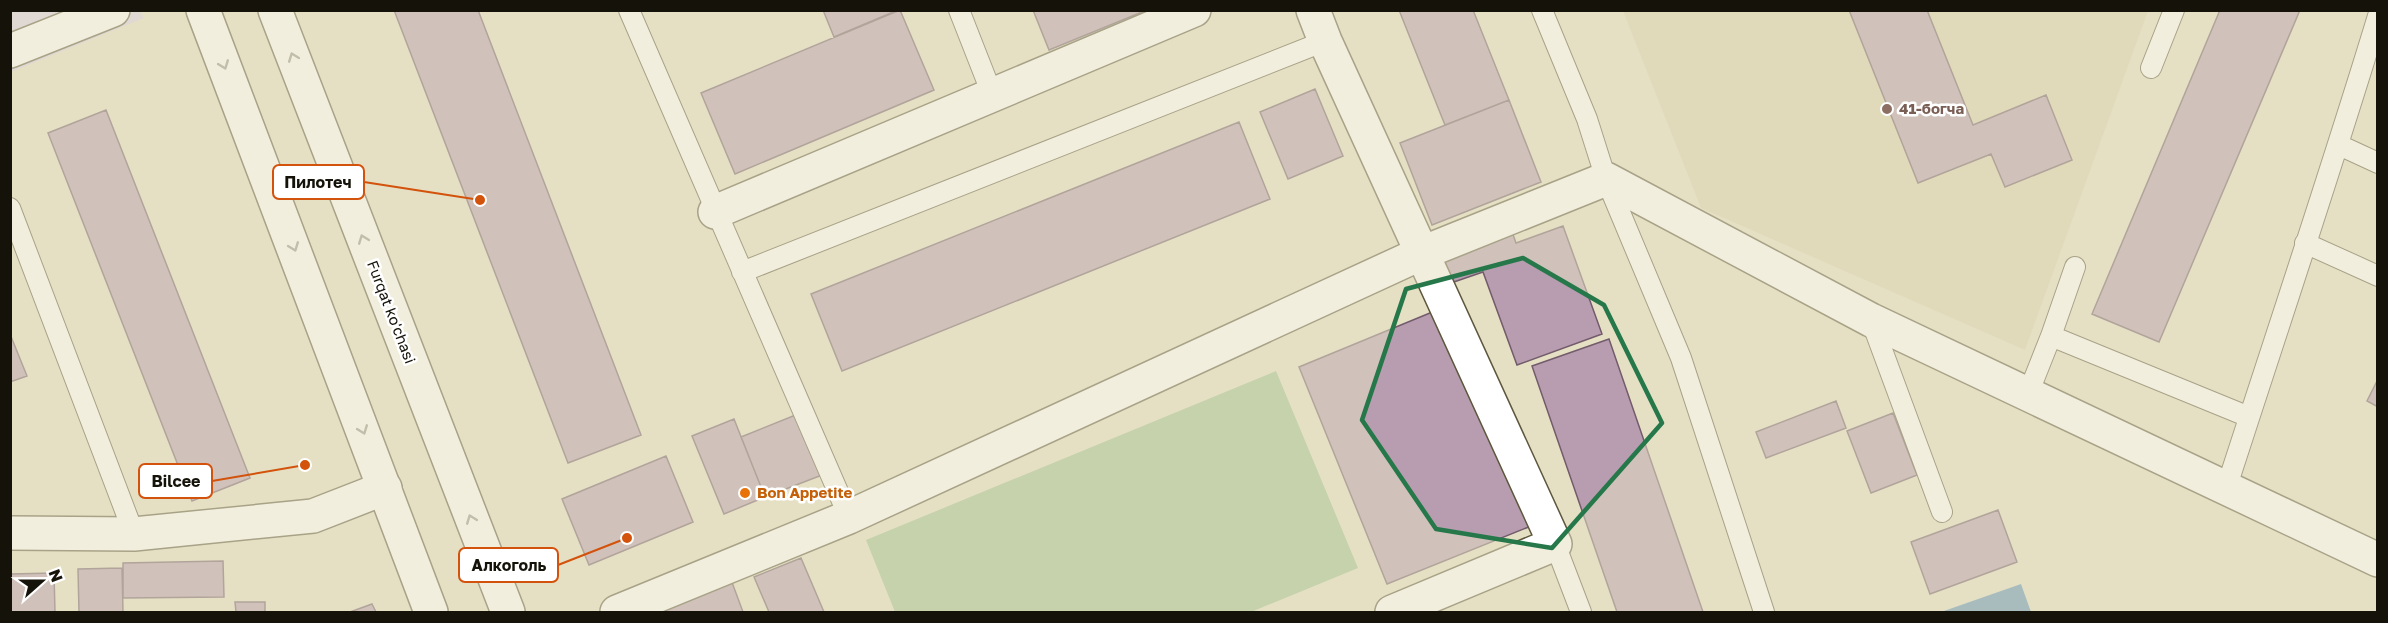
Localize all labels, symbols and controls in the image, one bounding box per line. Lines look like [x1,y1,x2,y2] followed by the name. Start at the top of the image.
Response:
[288,52,300,63] one-way arrow
[217,59,230,70] one-way arrow
[1899,99,1964,117] place label: 41-богча
[1880,102,1894,116] marker: 41-богча
[273,165,364,199] callout: Пилотеч
[284,172,352,192] text: Пилотеч
[358,234,370,245] one-way arrow
[287,241,299,252] one-way arrow
[364,258,420,366] street label: Furqat ko'chasi
[356,424,369,434] one-way arrow
[139,464,212,498] callout: Bilcee
[151,471,201,491] text: Bilcee
[757,483,852,501] place label: Bon Appetite
[738,486,752,500] marker: Bon Appetite
[466,514,478,525] one-way arrow
[459,548,558,582] callout: Алкоголь
[12,551,72,611] north arrow
[472,555,547,575] text: Алкоголь
[44,566,68,585] text: N

